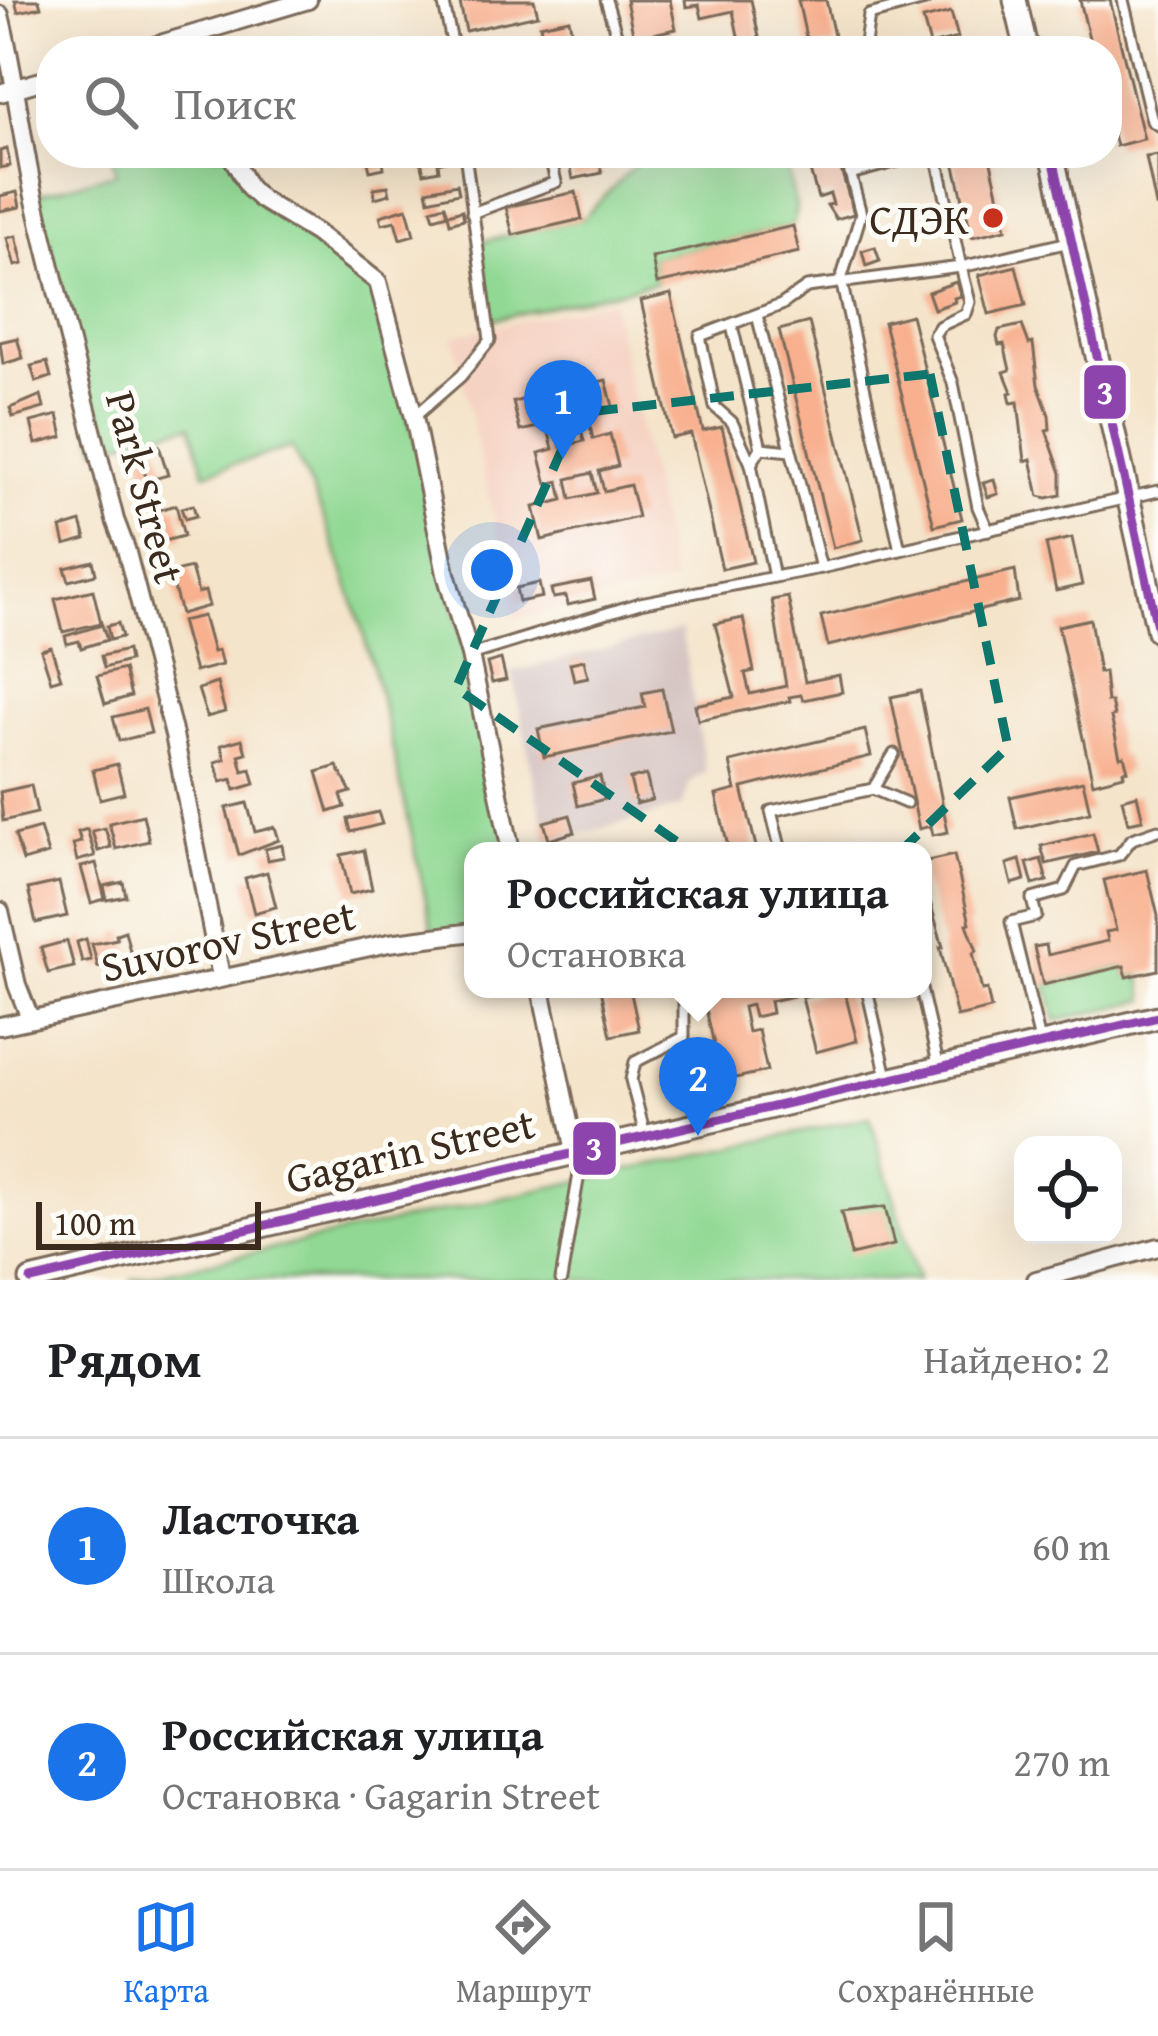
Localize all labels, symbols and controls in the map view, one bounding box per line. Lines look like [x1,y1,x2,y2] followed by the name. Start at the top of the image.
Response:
[36,36,1122,168] search box
[78,69,144,135] icon: search
[174,70,296,135] text: Поиск
[870,188,969,249] place label: СДЭК
[980,205,1006,231] marker: СДЭК
[524,360,602,459] pin: 1
[1082,363,1128,421] line badge: 3
[1096,368,1114,416] text: 3
[91,384,201,590] street label: Park Street
[462,540,522,600] your location
[464,842,932,998] popup
[507,859,889,924] text: Российская улица
[95,883,361,997] street label: Suvorov Street
[507,924,686,981] text: Остановка
[659,1037,737,1136] pin: 2
[280,1092,541,1208] street label: Gagarin Street
[571,1120,618,1177] line badge: 3
[585,1124,603,1172] text: 3
[1014,1136,1122,1244] map controls
[1014,1136,1122,1244] button: locate
[36,1196,261,1249] scale bar
[54,1199,136,1247] text: 100 m
[48,1321,202,1396] text: Рядом
[923,1330,1110,1387] text: Найдено: 2
[162,1485,359,1550] text: Ласточка
[77,1517,97,1574] text: 1
[1032,1517,1110,1574] text: 60 m
[162,1550,275,1607] text: Школа
[162,1701,544,1766] text: Российская улица
[77,1733,97,1790] text: 2
[1013,1733,1110,1790] text: 270 m
[162,1766,600,1823] text: Остановка · Gagarin Street
[124,1894,209,2014] tab: Карта
[456,1894,591,2014] tab: Маршрут
[838,1894,1035,2014] tab: Сохранённые

